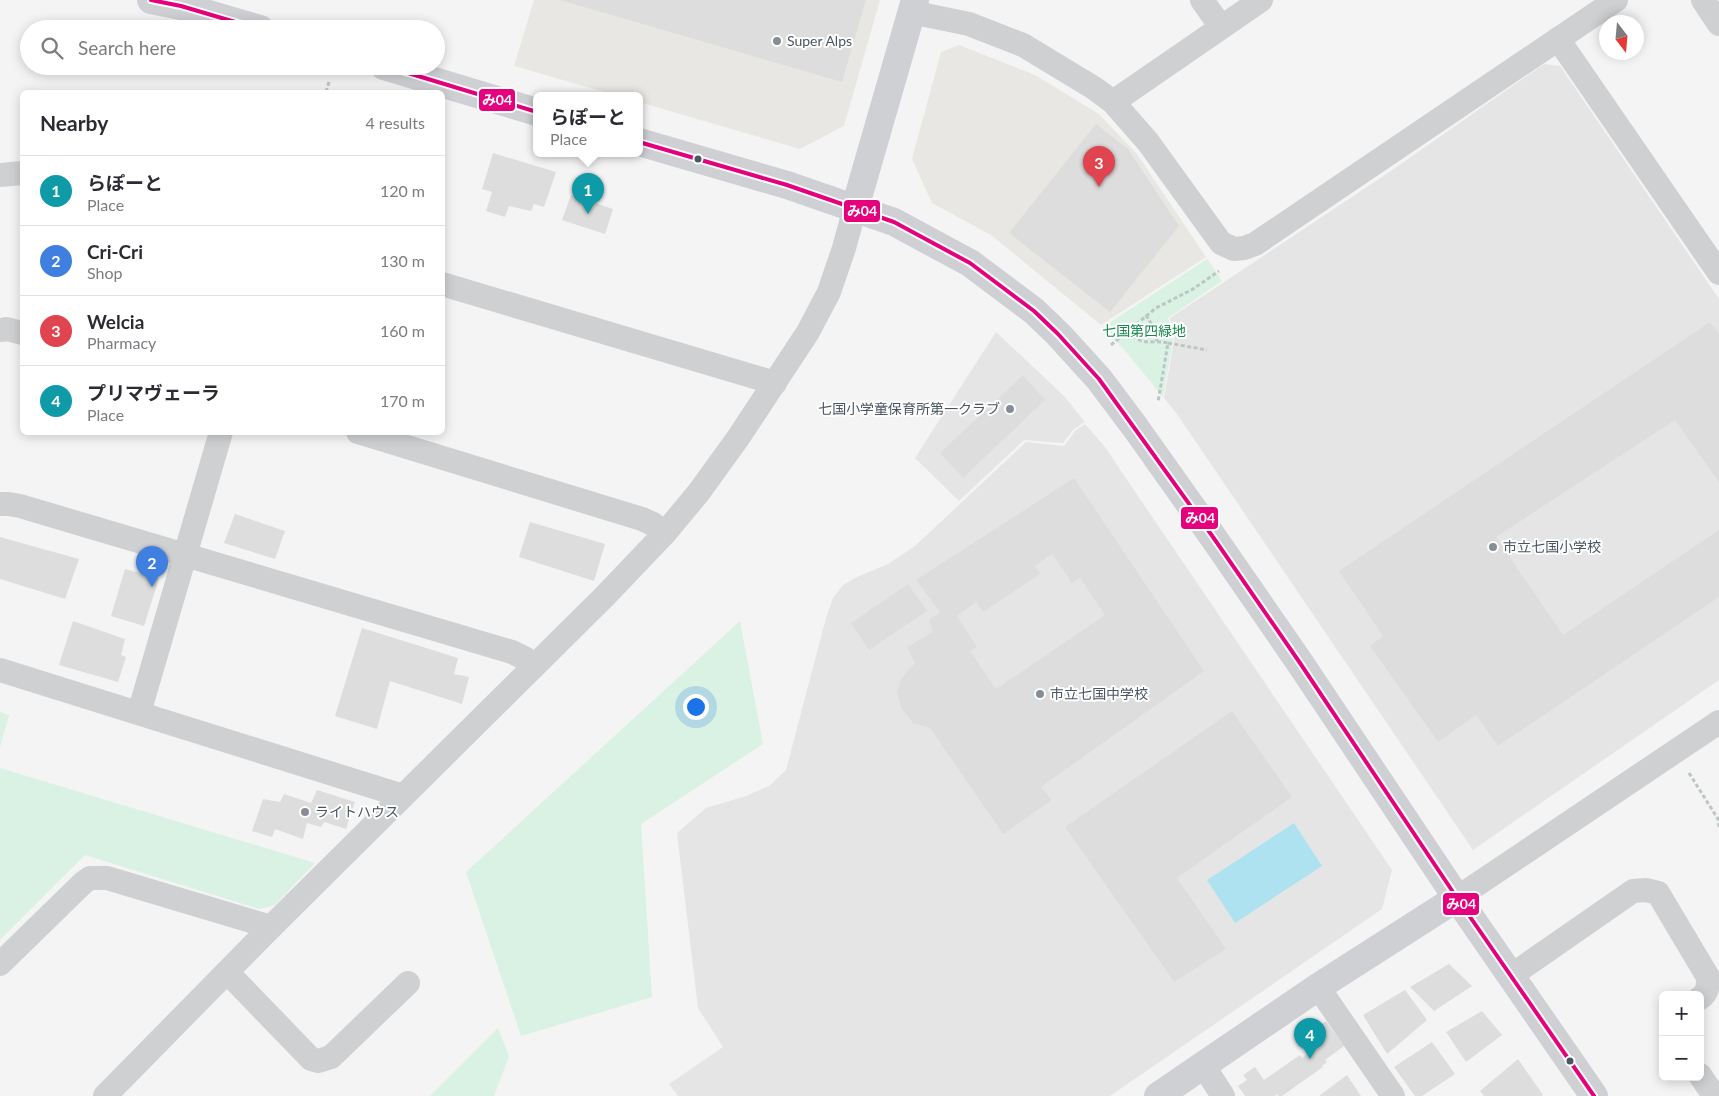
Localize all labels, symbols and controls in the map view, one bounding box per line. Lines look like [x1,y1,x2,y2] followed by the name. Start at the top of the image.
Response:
[1599,15,1644,60] north arrow
[20,20,445,75] search box
[787,32,852,49] place label: Super Alps
[38,34,66,62] icon: search
[771,35,783,47] marker: Super Alps
[78,36,176,59] text: Search here
[478,88,516,112] line badge: み04
[482,91,512,108] text: み04
[533,92,643,157] popup
[550,105,626,128] text: らぽーと
[40,110,108,135] text: Nearby
[365,113,425,132] text: 4 results
[550,129,587,148] text: Place
[1083,146,1115,187] pin: 3
[693,154,703,164] unlabelled marker
[87,171,163,194] text: らぽーと
[572,173,604,214] pin: 1
[51,181,61,200] text: 1
[380,181,425,200] text: 120 m
[87,195,124,214] text: Place
[843,199,881,223] line badge: み04
[847,202,877,219] text: み04
[87,240,143,263] text: Cri-Cri
[51,251,61,270] text: 2
[380,251,425,270] text: 130 m
[87,263,123,282] text: Shop
[87,310,144,333] text: Welcia
[51,321,61,340] text: 3
[380,321,425,340] text: 160 m
[1102,322,1186,339] park label: 七国第四緑地
[87,333,156,352] text: Pharmacy
[87,381,220,404] text: プリマヴェーラ
[51,391,61,410] text: 4
[380,391,425,410] text: 170 m
[818,400,1000,417] place label: 七国小学童保育所第一クラブ
[1004,403,1016,415] marker: 七国小学童保育所第一クラブ
[87,405,124,424] text: Place
[1180,506,1219,530] line badge: み04
[1185,509,1215,526] text: み04
[1503,538,1601,555] place label: 市立七国小学校
[1487,541,1499,553] marker: 市立七国小学校
[136,546,168,587] pin: 2
[1050,685,1148,702] place label: 市立七国中学校
[1034,688,1046,700] marker: 市立七国中学校
[683,694,709,720] your location
[315,803,399,820] place label: ライトハウス
[299,806,311,818] marker: ライトハウス
[1442,892,1480,916] line badge: み04
[1446,895,1476,912] text: み04
[1659,991,1704,1081] map controls
[1659,991,1704,1036] button: +
[1294,1018,1326,1059] pin: 4
[1659,1036,1704,1081] button: −
[1565,1056,1575,1066] unlabelled marker

